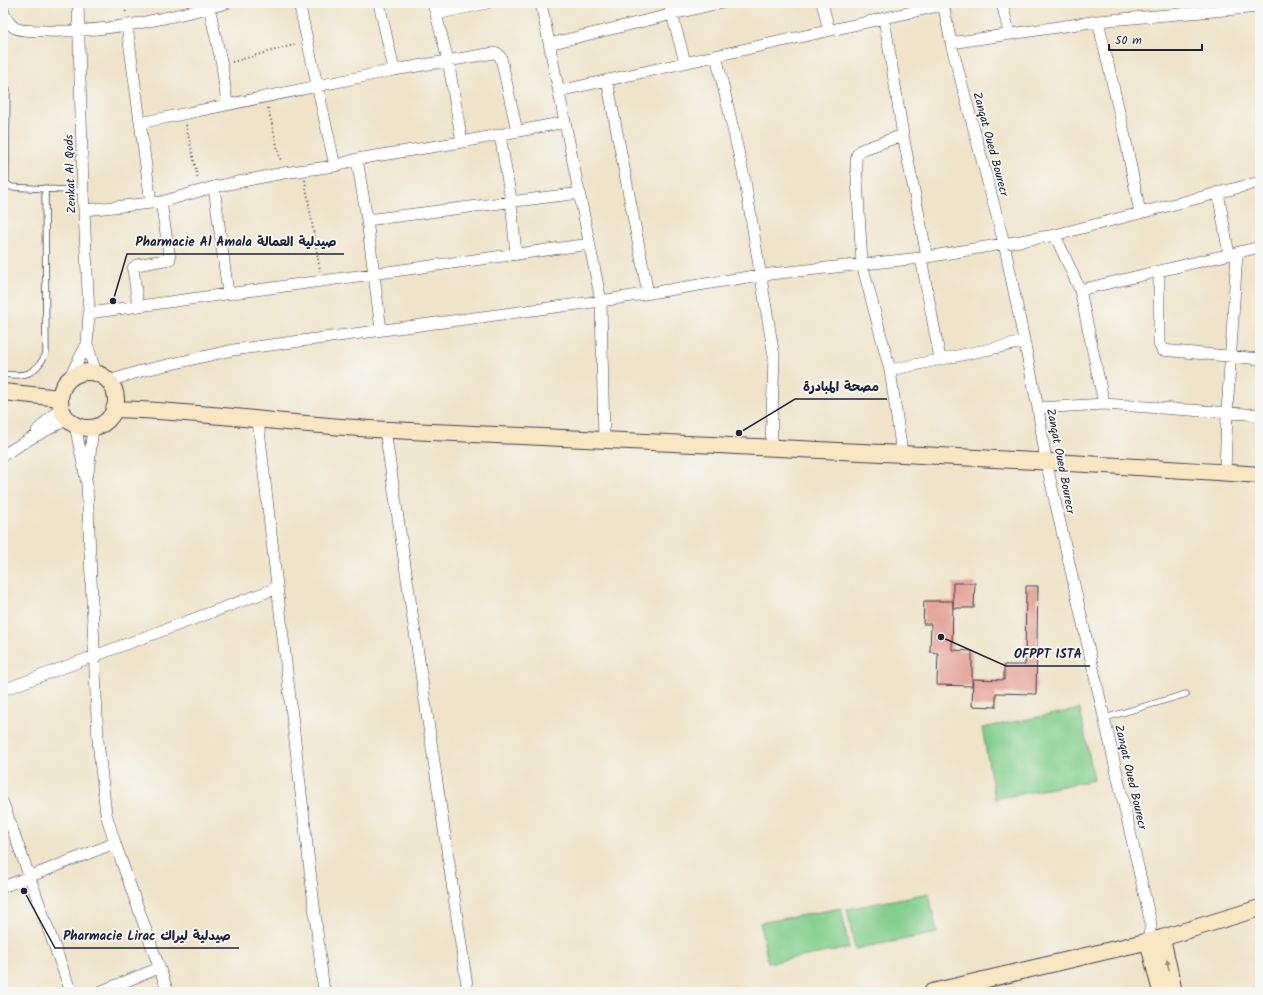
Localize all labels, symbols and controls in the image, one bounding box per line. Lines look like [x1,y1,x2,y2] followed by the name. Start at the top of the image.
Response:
[1109,26,1202,52] scale bar
[1115,31,1142,50] text: 50 m
[967,90,1014,199] street label: Zanqat Oued Bourecr
[60,134,81,214] street label: Zenkat Al Qods
[127,229,344,254] callout: Pharmacie Al Amala صيدلية العمالة
[136,232,336,253] text: Pharmacie Al Amala صيدلية العمالة
[795,374,887,399] callout: مصحة المبادرة
[803,377,879,398] text: مصحة المبادرة
[1041,407,1080,516] street label: Zanqat Oued Bourecr
[1006,641,1090,666] callout: OFPPT ISTA
[1014,644,1082,665] text: OFPPT ISTA
[1109,723,1152,832] street label: Zanqat Oued Bourecr
[55,923,239,948] callout: Pharmacie Lirac صيدلية ليراك
[63,926,231,947] text: Pharmacie Lirac صيدلية ليراك
[1165,959,1171,971] one-way arrow

